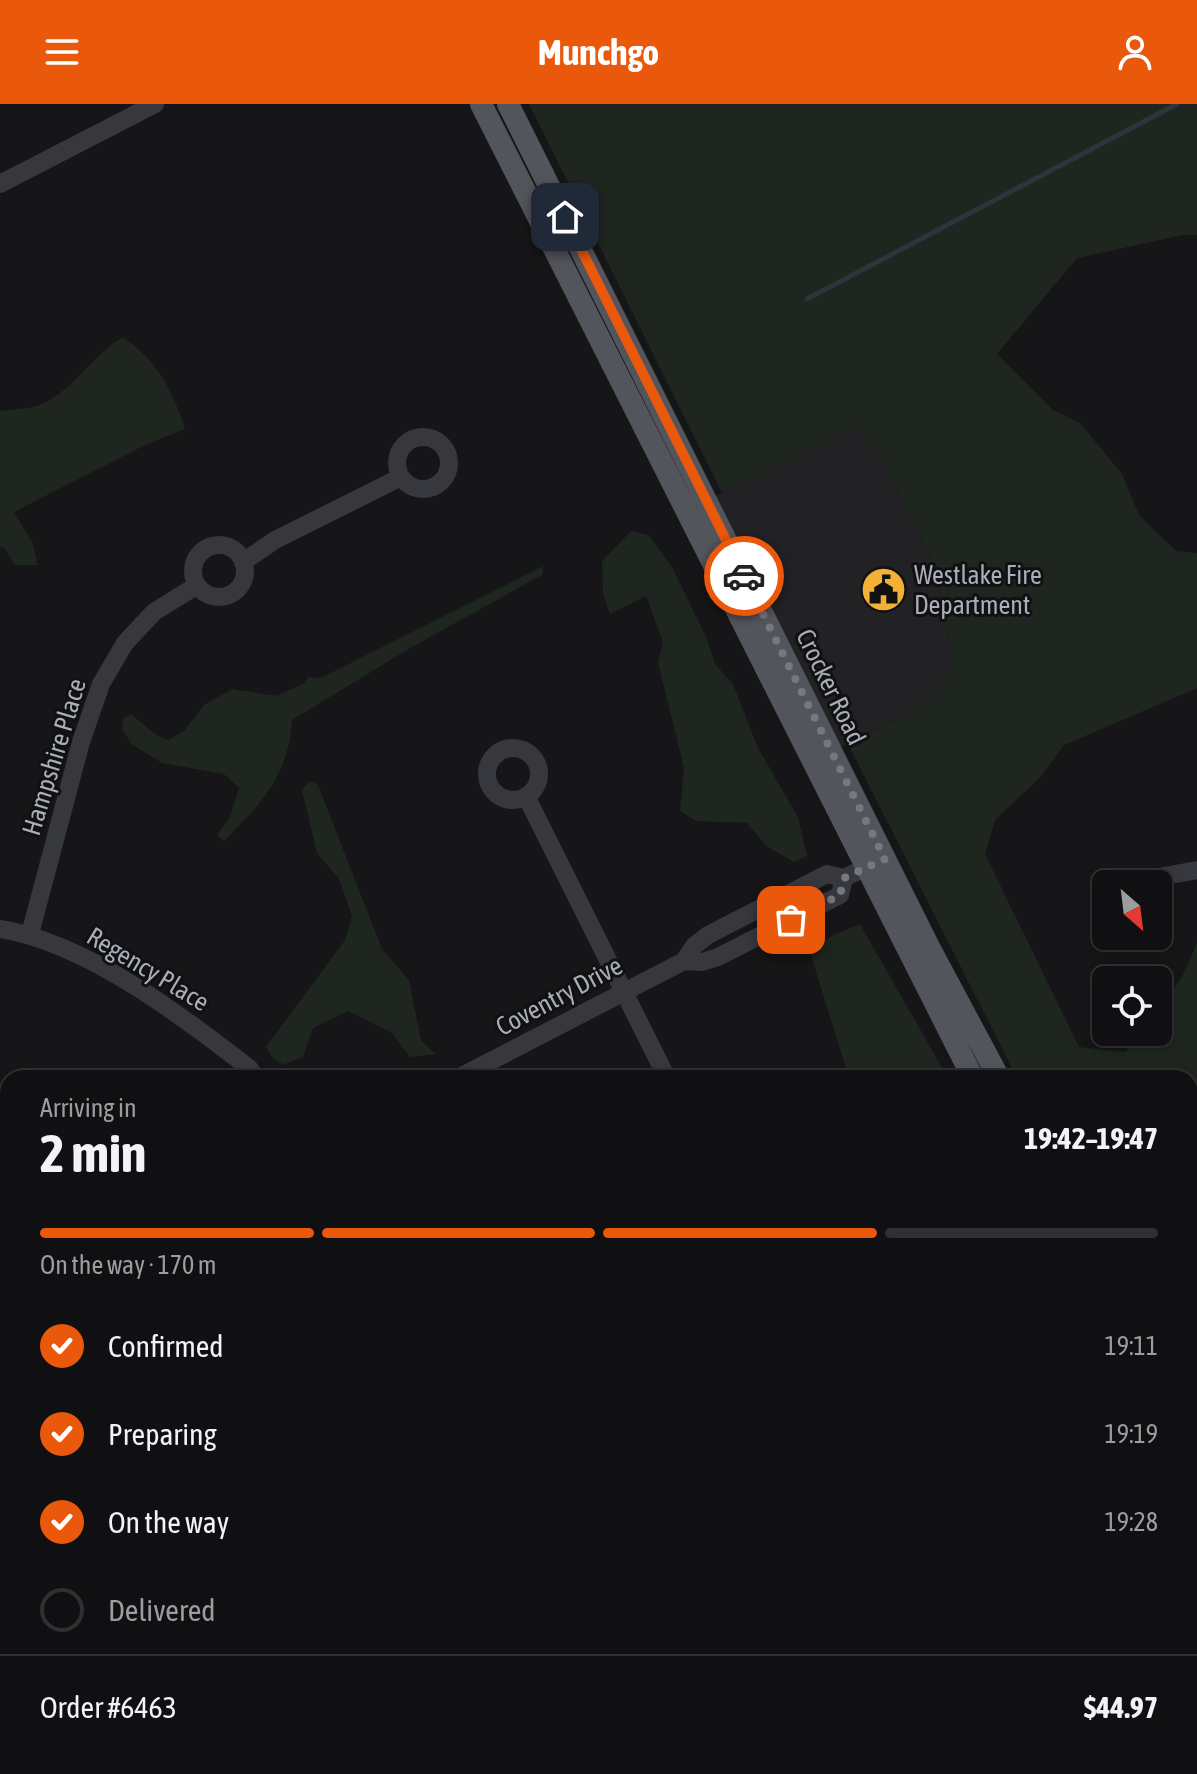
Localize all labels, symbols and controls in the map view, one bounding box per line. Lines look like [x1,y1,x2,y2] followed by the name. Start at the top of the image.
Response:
[40,30,84,74] icon: menu
[1113,30,1157,74] icon: person
[538,31,659,73] text: Munchgo
[531,183,599,251] pin
[543,195,587,239] icon: home
[704,536,784,616] courier
[722,554,766,598] icon: car
[914,560,1042,620] place label: Westlake Fire Department
[859,566,907,614] public building icon: Westlake Fire Department
[790,624,872,750] street label: Crocker Road
[16,675,92,839] street label: Hampshire Place
[1092,870,1172,950] north arrow
[1092,870,1172,1046] map controls
[757,886,825,954] pin
[769,898,813,942] icon: bag
[82,921,214,1017] street label: Regency Place
[491,950,627,1042] street label: Coventry Drive
[1092,966,1172,1046] button: locate
[40,1093,137,1123] text: Arriving in
[1024,1121,1158,1155] text: 19:42–19:47
[40,1123,146,1183] text: 2 min
[40,1250,217,1280] text: On the way · 170 m
[40,1324,84,1368] icon: check
[108,1329,223,1363] text: Confirmed
[1104,1331,1158,1361] text: 19:11
[40,1412,84,1456] icon: check
[108,1417,217,1451] text: Preparing
[1104,1419,1158,1449] text: 19:19
[40,1500,84,1544] icon: check
[108,1505,229,1539] text: On the way
[1104,1507,1158,1537] text: 19:28
[108,1593,216,1627] text: Delivered
[40,1690,177,1724] text: Order #6463
[1084,1690,1158,1724] text: $44.97

